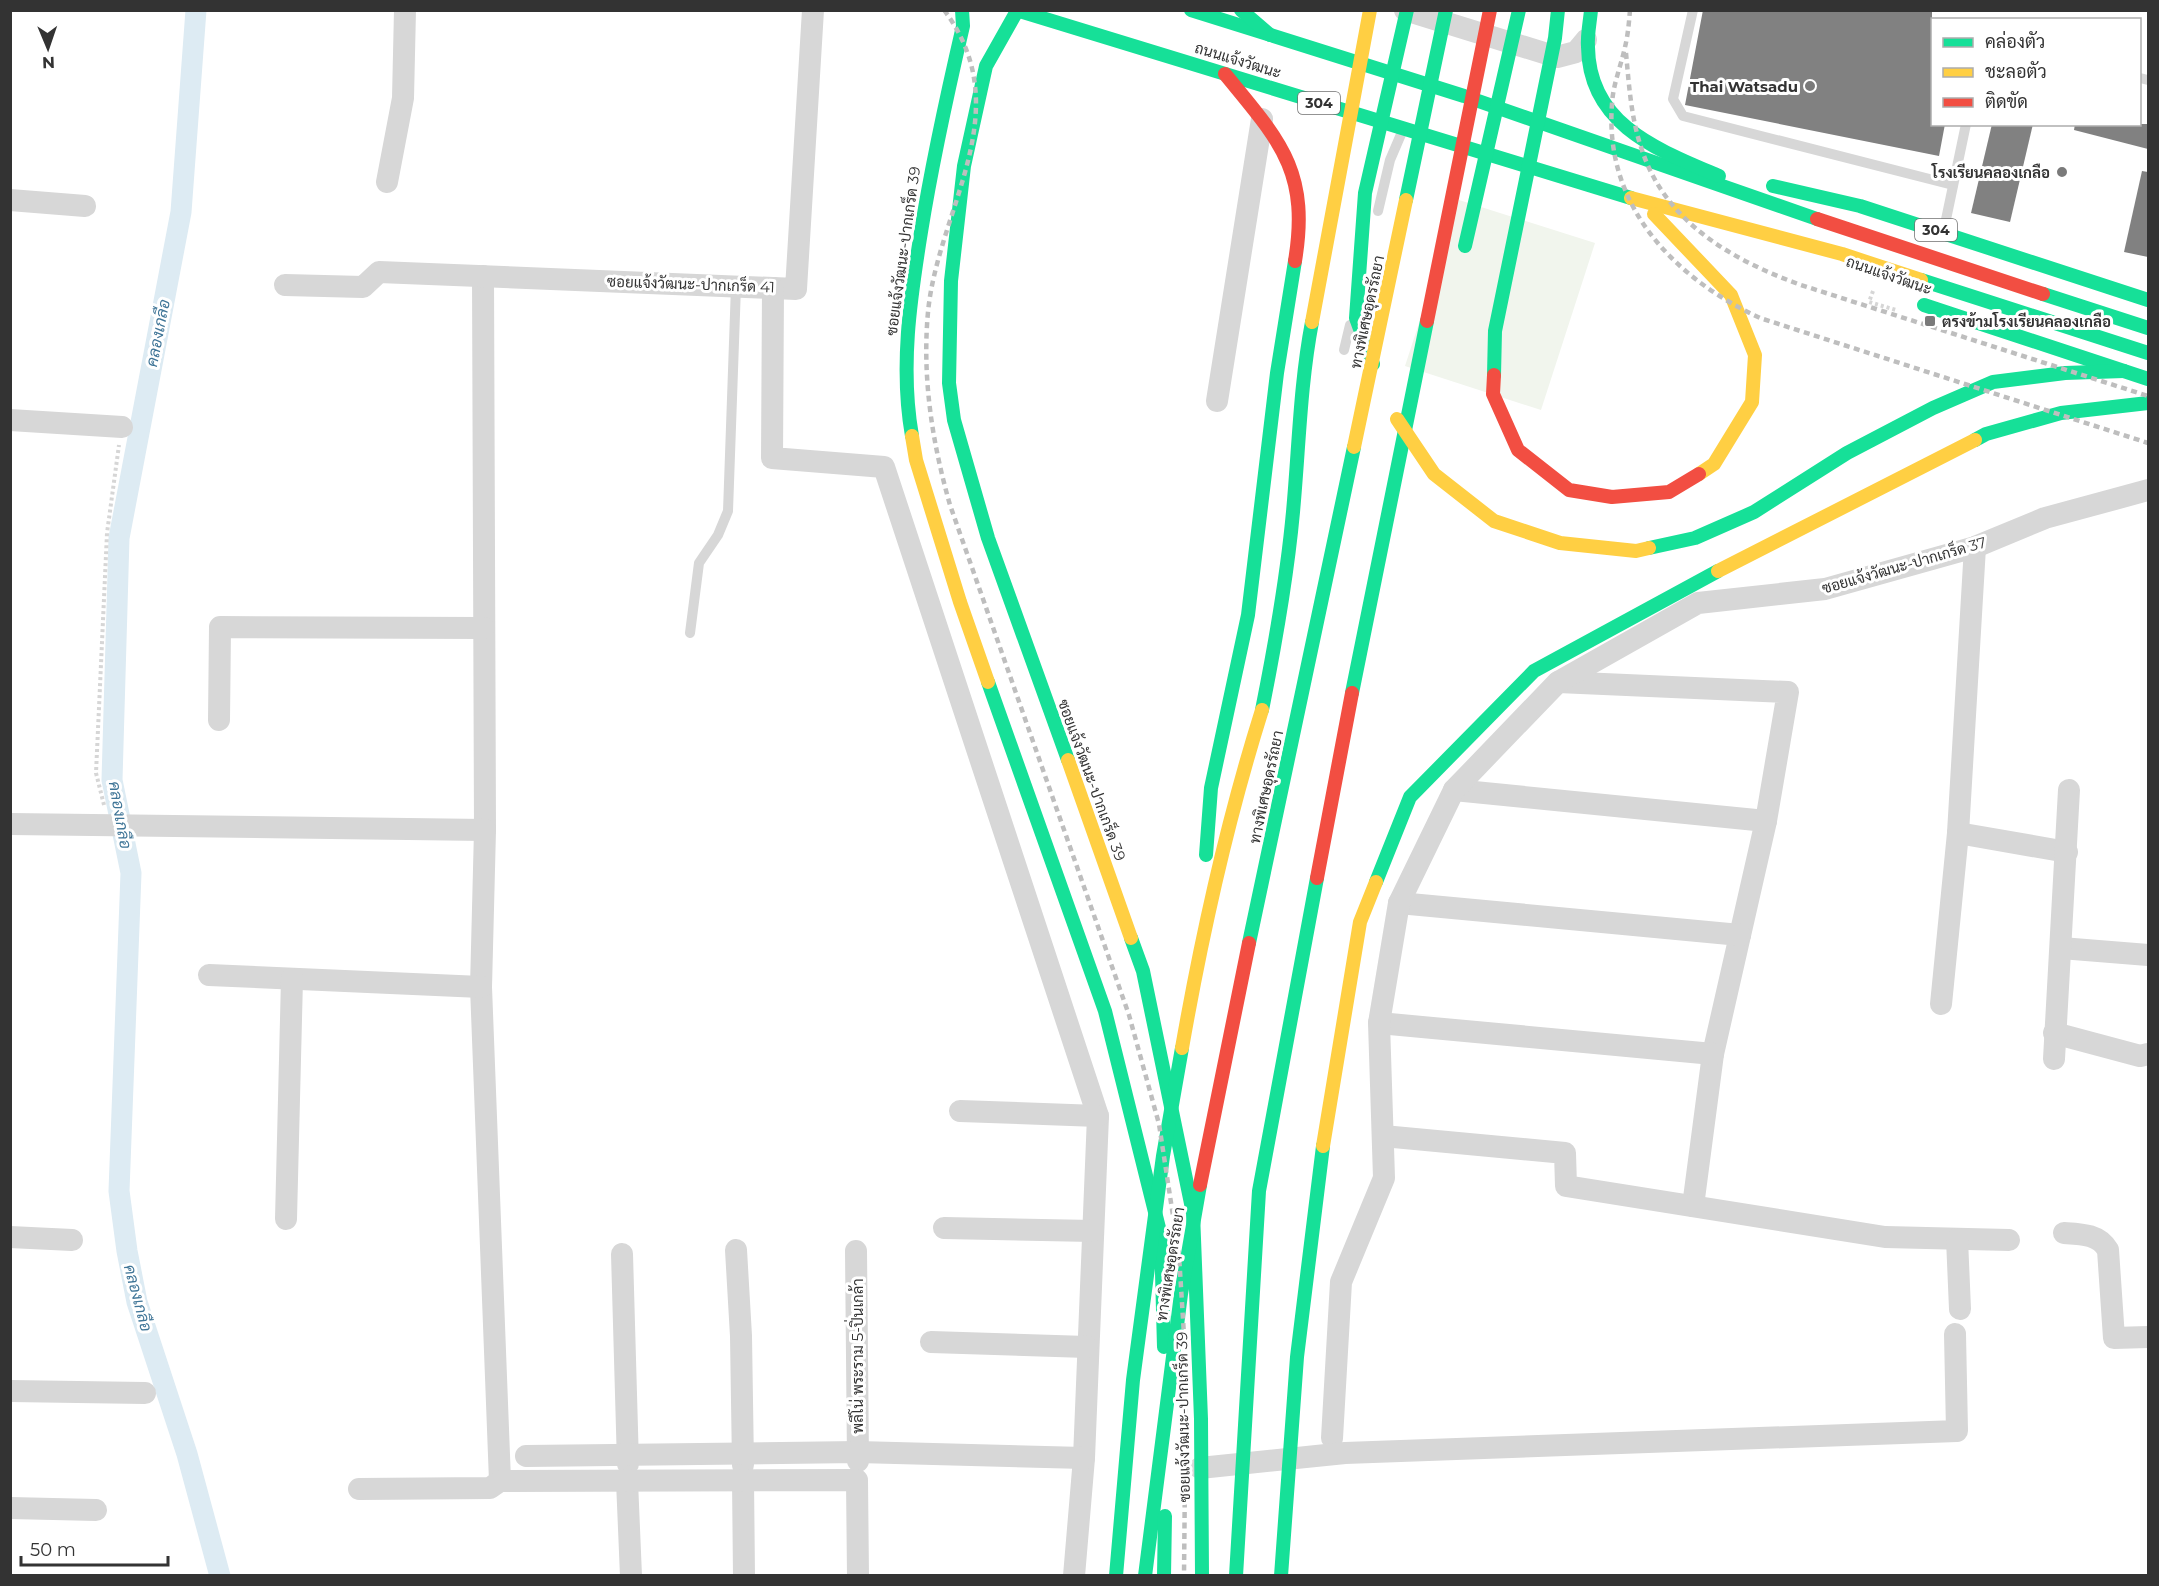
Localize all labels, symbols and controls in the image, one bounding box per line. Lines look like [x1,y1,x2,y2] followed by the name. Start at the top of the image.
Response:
[18,18,78,78] north arrow
[1931,18,2141,126] legend
[1985,30,2045,53] text: คล่องตัว
[1192,38,1284,82] street label: ถนนแจ้งวัฒนะ
[42,53,55,72] text: N
[1985,61,2047,83] text: ชะลอตัว
[1690,77,1798,96] place label: Thai Watsadu
[1803,79,1817,93] marker: Thai Watsadu
[1985,91,2028,113] text: ติดขัด
[1298,92,1340,114] road number: 304
[1931,162,2050,182] place label: โรงเรียนคลองเกลือ
[881,165,924,337] street label: ซอยแจ้งวัฒนะ-ปากเกร็ด 39
[2055,165,2069,179] marker: โรงเรียนคลองเกลือ
[1915,219,1957,241] road number: 304
[1844,251,1934,299] street label: ถนนแจ้งวัฒนะ
[1346,254,1390,371] street label: ทางพิเศษอุดรรัถยา
[607,271,775,296] street label: ซอยแจ้งวัฒนะ-ปากเกร็ด 41
[140,297,174,368] water label: คลองเกลือ
[1942,311,2111,331] place label: ตรงข้ามโรงเรียนคลองเกลือ
[1923,314,1937,328] marker: ตรงข้ามโรงเรียนคลองเกลือ
[1819,531,1989,598] street label: ซอยแจ้งวัฒนะ-ปากเกร็ด 37
[1054,696,1131,863] street label: ซอยแจ้งวัฒนะ-ปากเกร็ด 39
[1245,729,1289,846] street label: ทางพิเศษอุดรรัถยา
[105,779,137,850] water label: คลองเกลือ
[1152,1206,1190,1323] street label: ทางพิเศษอุดรรัถยา
[120,1262,158,1334] water label: คลองเกลือ
[843,1278,867,1434] street label: พลีโน่ พระราม 5-ปิ่นเกล้า
[1171,1332,1194,1502] street label: ซอยแจ้งวัฒนะ-ปากเกร็ด 39
[21,1529,168,1567] scale bar
[30,1539,76,1561] text: 50 m

